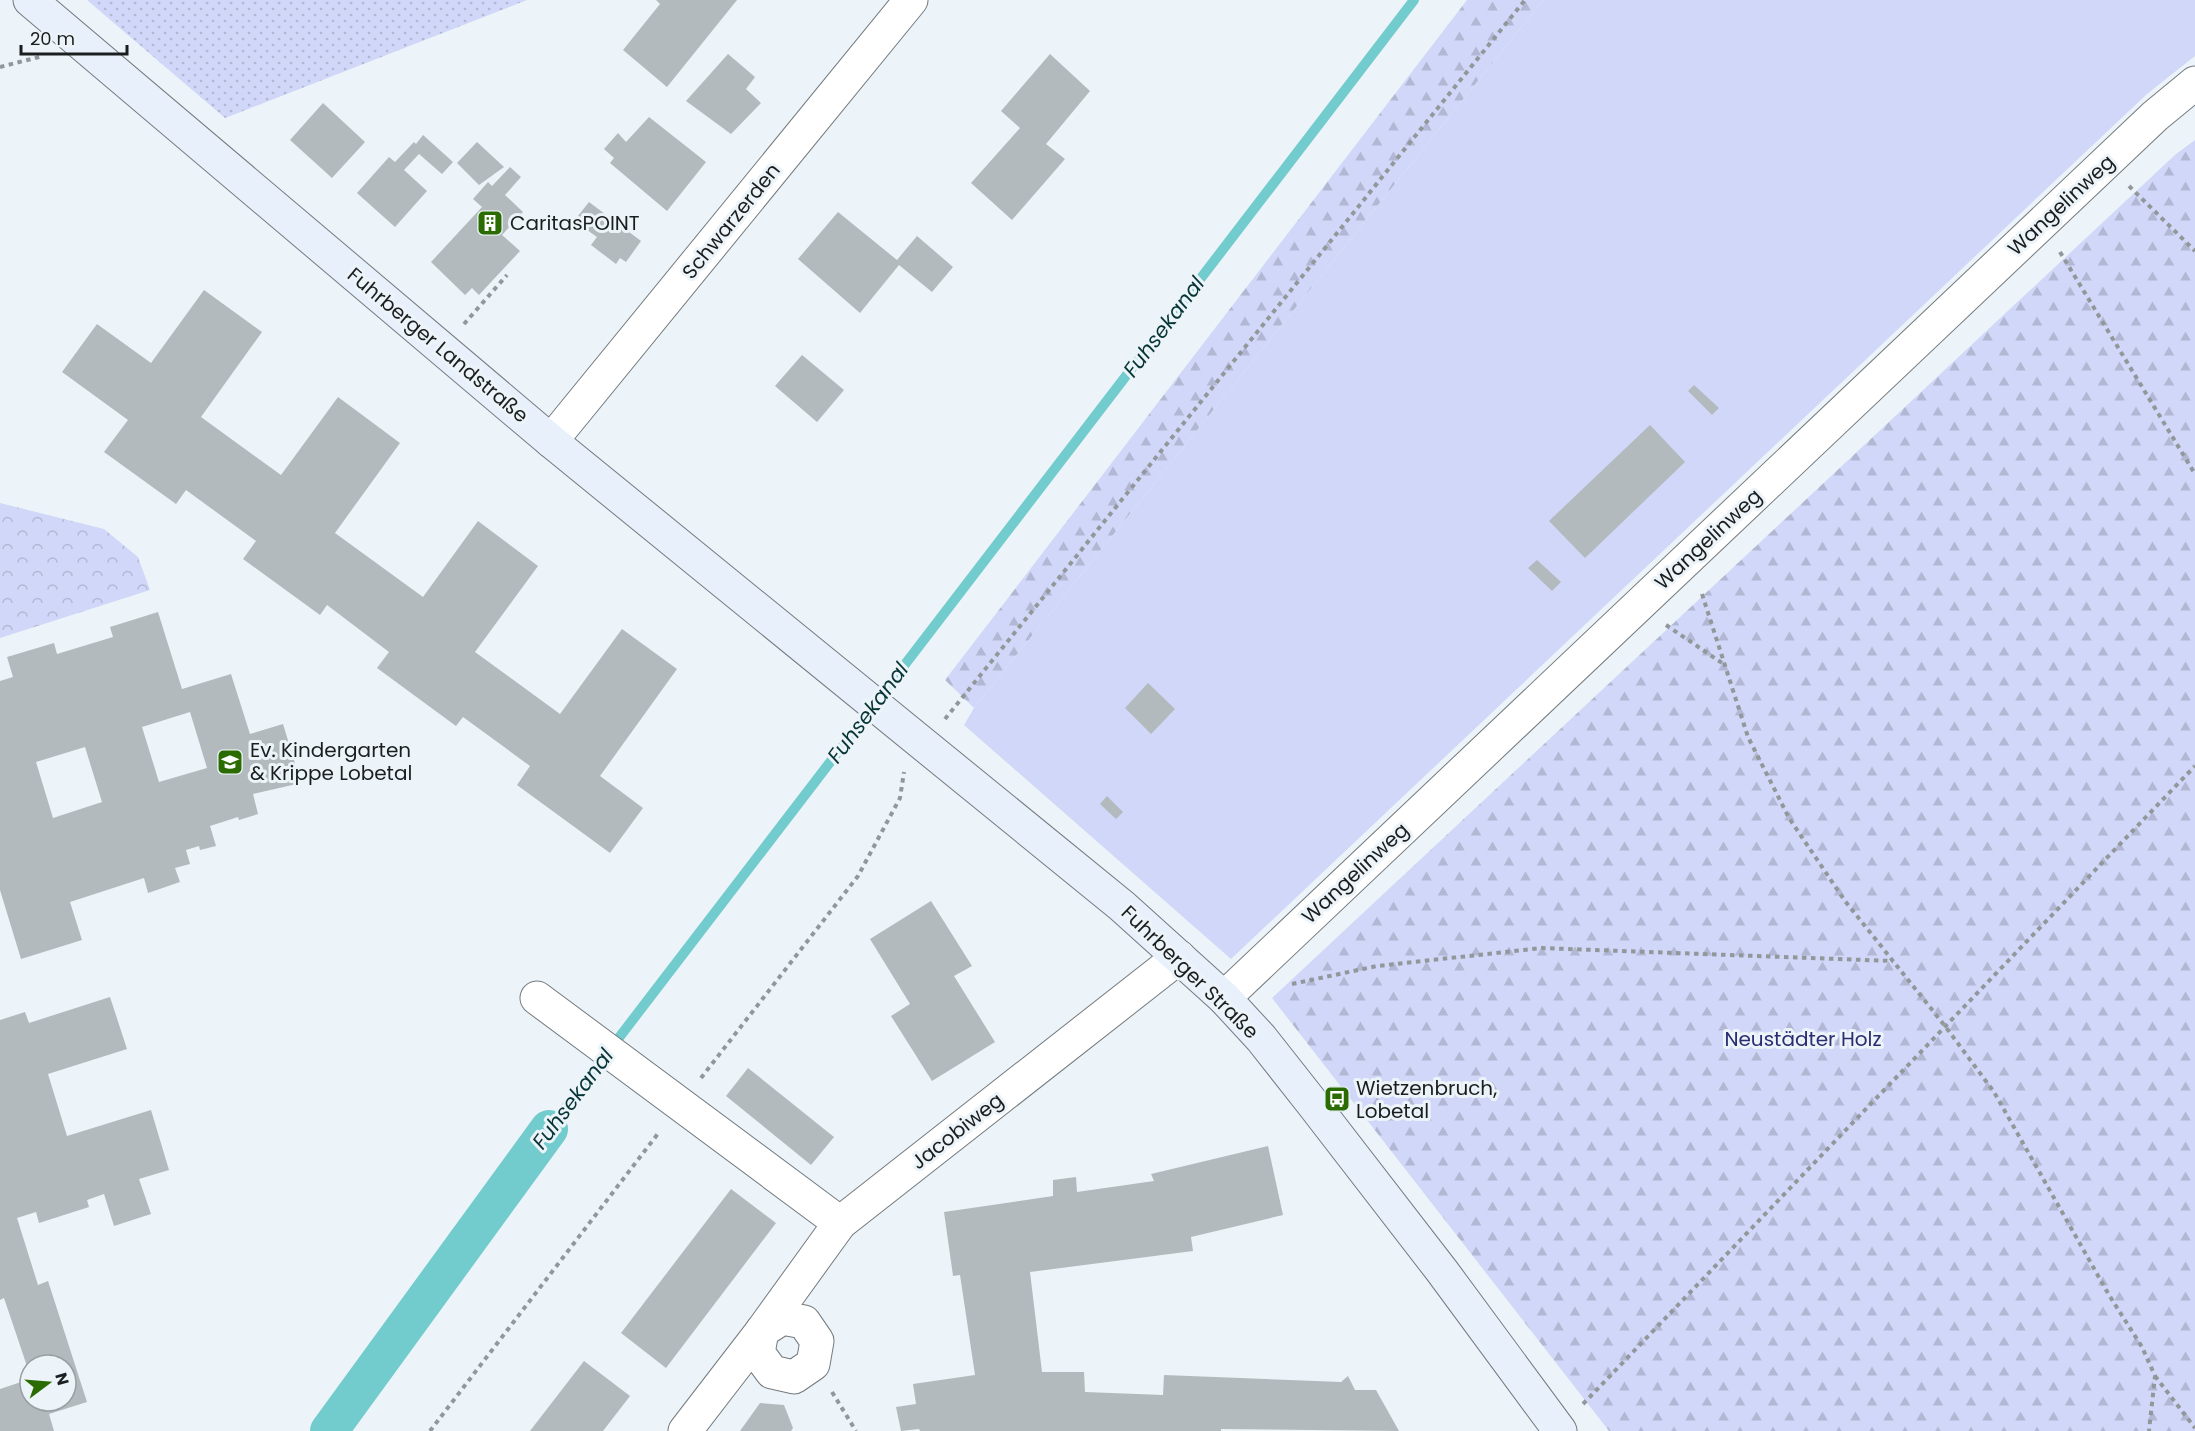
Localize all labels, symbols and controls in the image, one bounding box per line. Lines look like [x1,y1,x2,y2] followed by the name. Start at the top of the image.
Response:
[21,18,128,56] scale bar
[30,26,75,51] text: 20 m
[2001,148,2121,262] street label: Wangelinweg
[676,157,786,285] street label: Schwarzerden
[475,208,505,238] building icon: CaritasPOINT
[510,209,640,237] place label: CaritasPOINT
[341,261,535,429] street label: Fuhrberger Landstraße
[1116,270,1212,383] water label: Fuhsekanal
[1648,482,1768,596] street label: Wangelinweg
[820,656,916,769] water label: Fuhsekanal
[250,736,412,787] place label: Ev. Kindergarten & Krippe Lobetal
[215,747,245,777] school or university icon: Ev. Kindergarten & Krippe Lobetal
[1295,816,1415,930] street label: Wangelinweg
[1115,899,1265,1045] street label: Fuhrberger Straße
[1724,1025,1882,1053] park label: Neustädter Holz
[525,1042,621,1155] water label: Fuhsekanal
[1356,1074,1497,1125] place label: Wietzenbruch, Lobetal
[1322,1084,1352,1114] bus stop icon: Wietzenbruch, Lobetal
[905,1086,1009,1176] street label: Jacobiweg
[18,1353,78,1413] north arrow
[49,1370,75,1388] text: N

